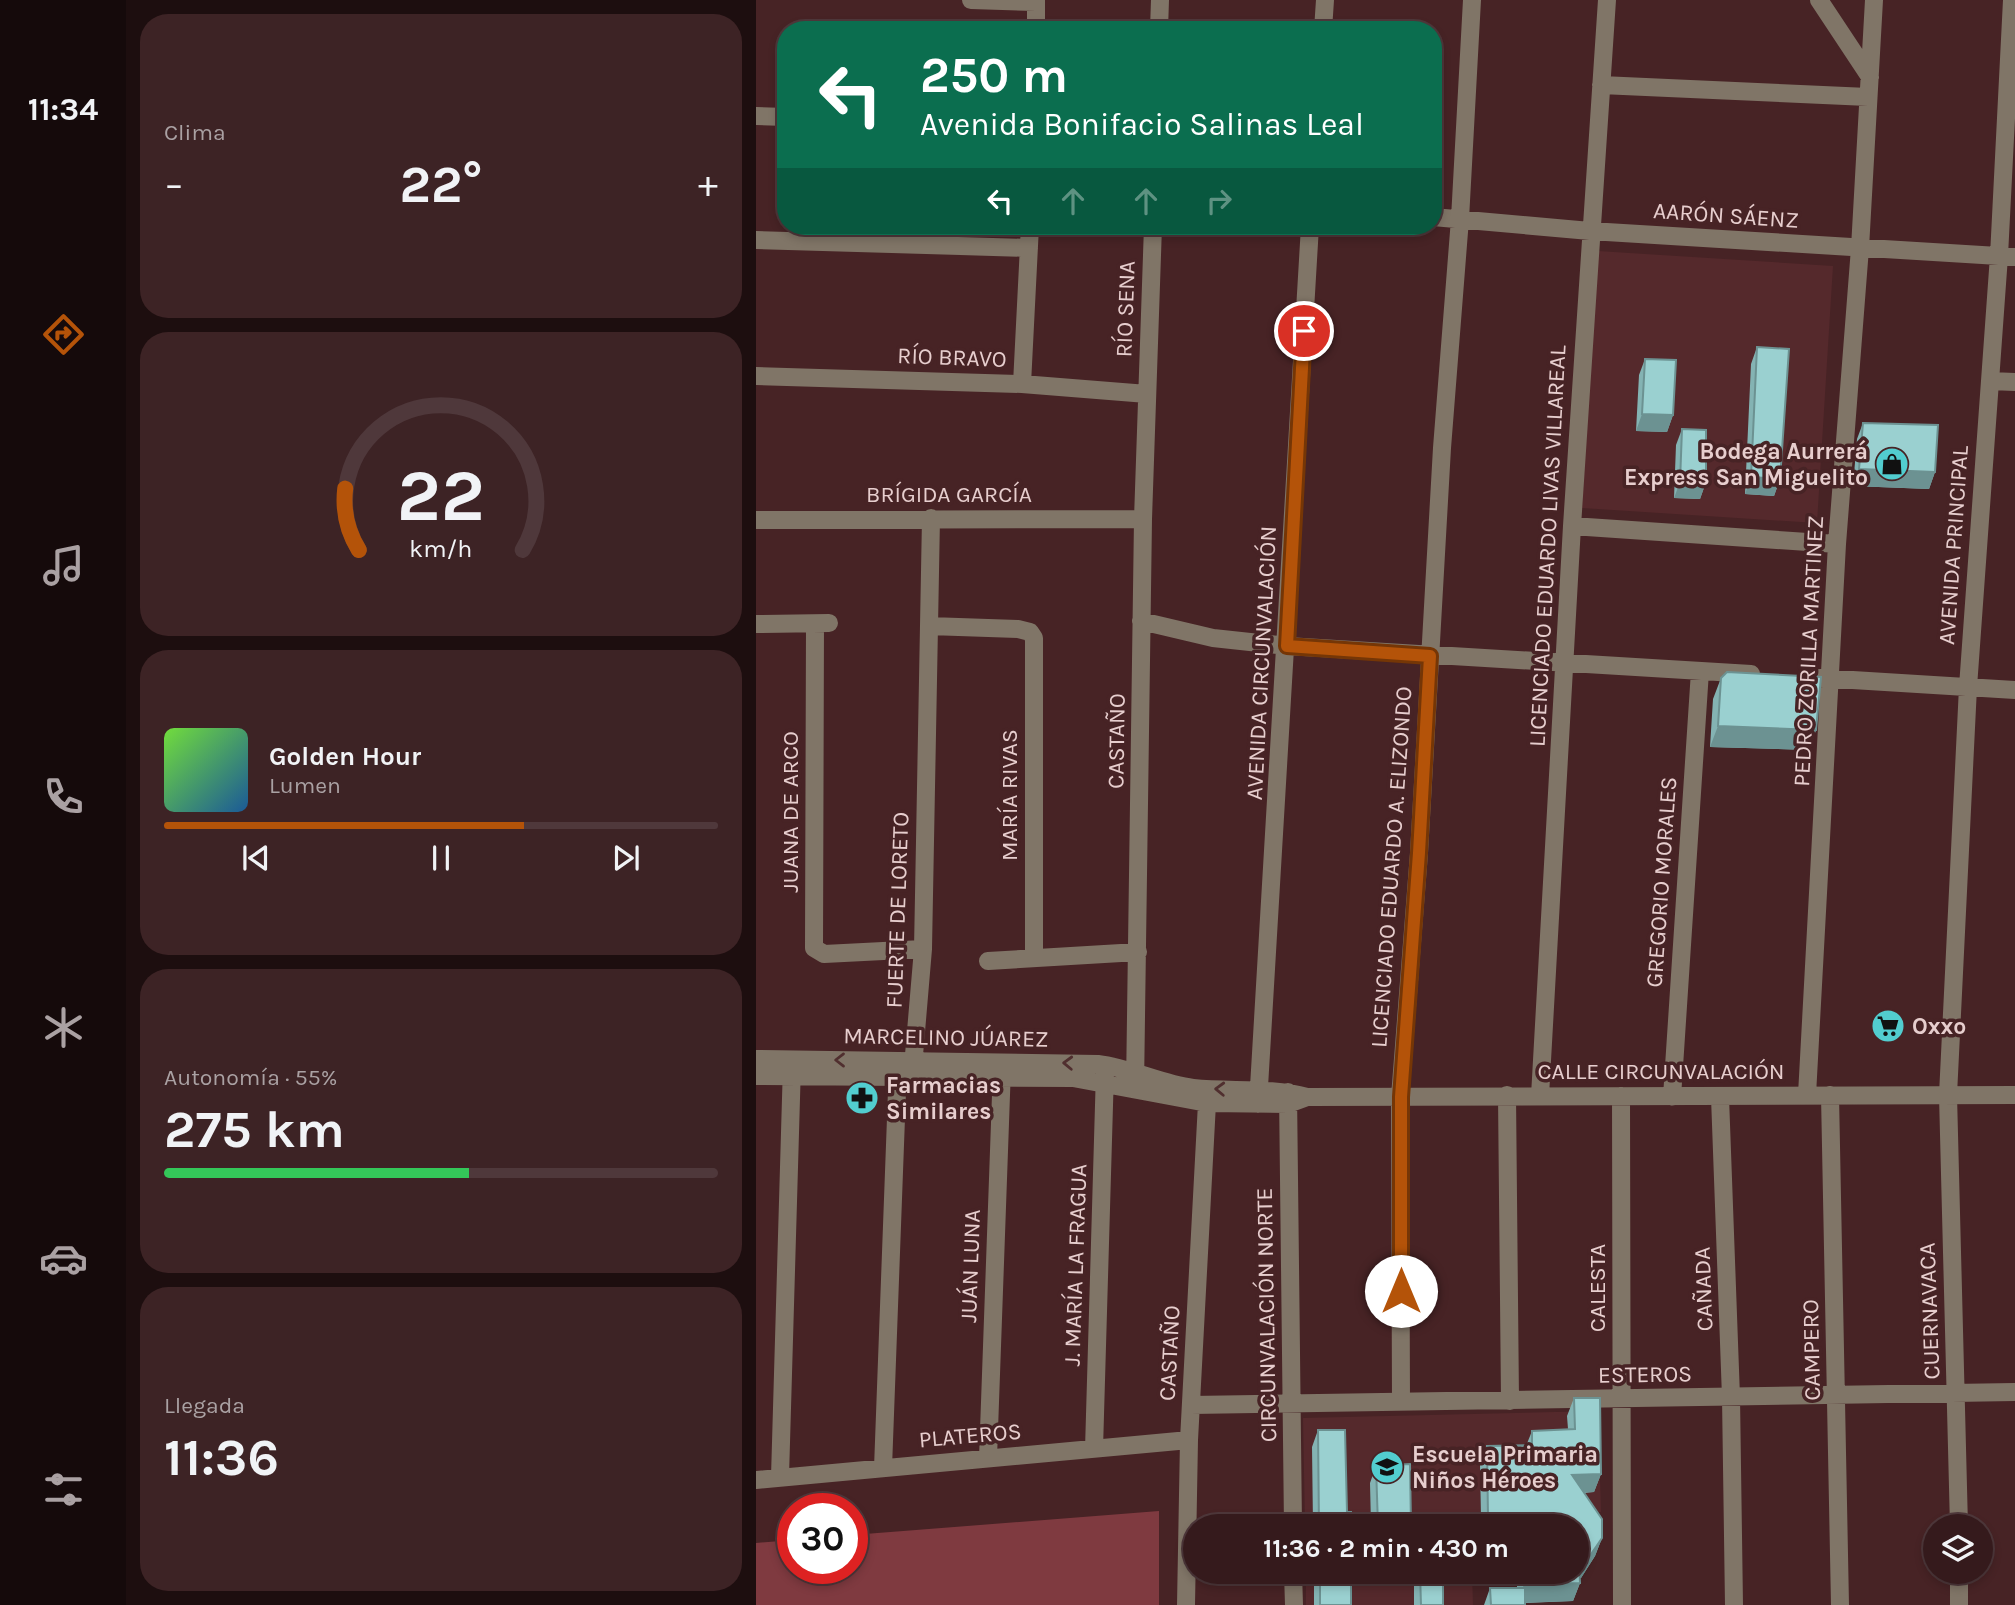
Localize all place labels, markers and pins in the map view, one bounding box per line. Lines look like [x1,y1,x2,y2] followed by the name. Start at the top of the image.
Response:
[1274,301,1334,361] pin
[1624,438,1868,491] place label: Bodega Aurrerá Express San Miguelito
[1873,445,1911,483] shop icon: Bodega Aurrerá Express San Miguelito
[1869,1007,1907,1045] supermarket icon: Oxxo
[1912,1013,1966,1040] place label: Oxxo
[886,1072,1001,1125] place label: Farmacias Similares
[843,1079,881,1117] pharmacy icon: Farmacias Similares
[1412,1441,1598,1494] place label: Escuela Primaria Niños Héroes
[1368,1448,1406,1486] school or university icon: Escuela Primaria Niños Héroes

